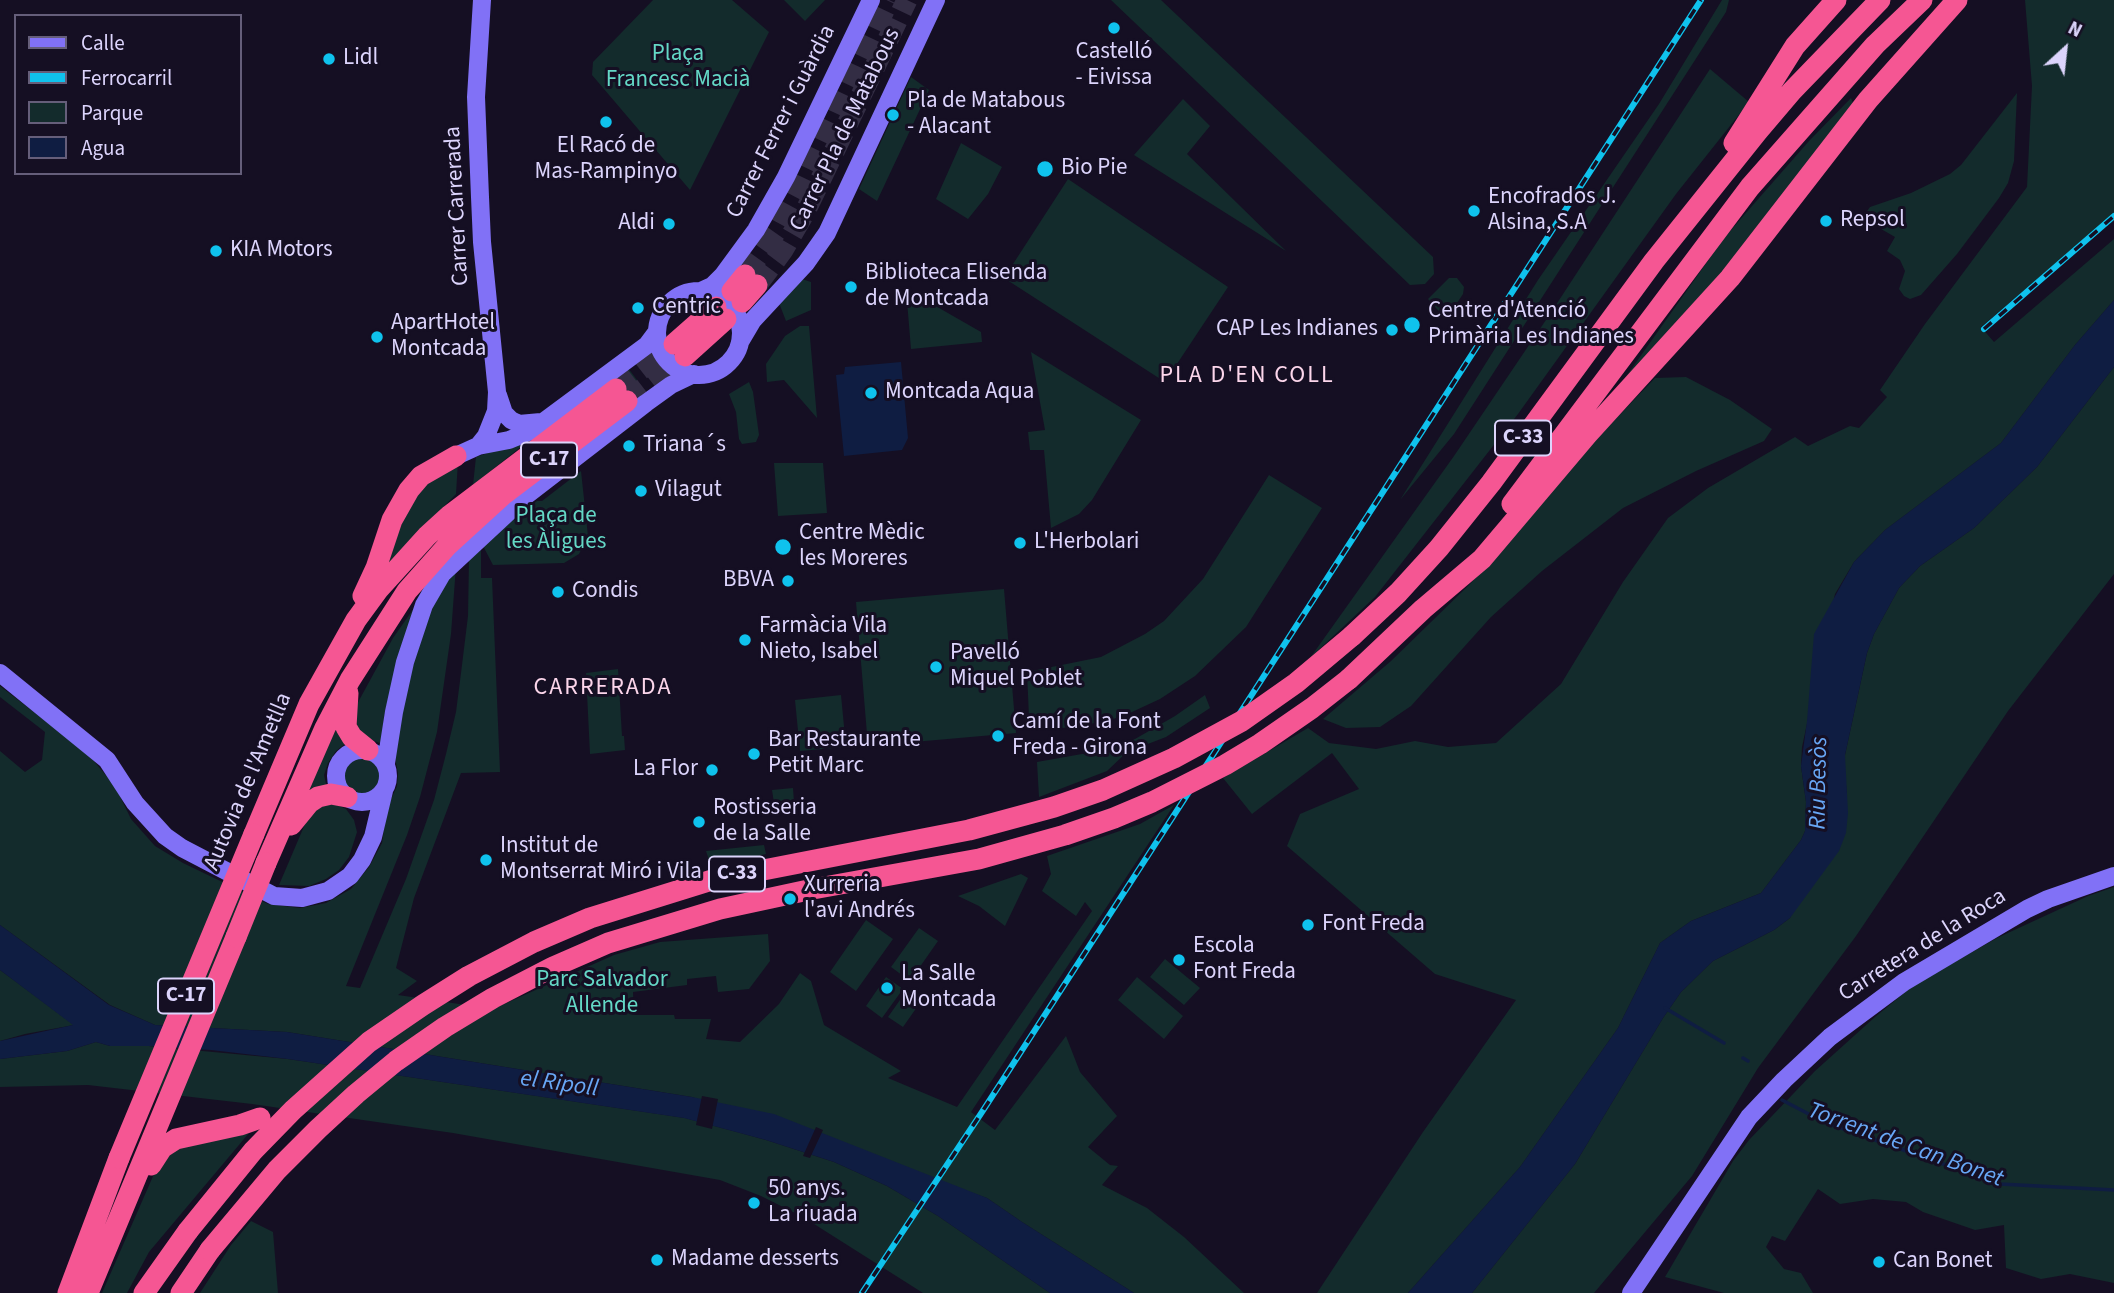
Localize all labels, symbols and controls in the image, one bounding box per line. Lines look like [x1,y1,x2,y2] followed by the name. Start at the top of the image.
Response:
[14,14,242,175] legend
[2030,14,2100,84] north arrow
[2063,15,2087,45] text: N
[1106,20,1122,36] marker: Castelló - Eivissa
[721,21,843,223] street label: Carrer Ferrer i Guàrdia
[785,24,907,236] street label: Carrer Pla de Matabous
[81,28,125,58] text: Calle
[1076,39,1152,93] place label: Castelló - Eivissa
[606,41,750,95] park label: Plaça Francesc Macià
[343,45,378,73] place label: Lidl
[321,51,337,67] marker: Lidl
[81,63,172,93] text: Ferrocarril
[907,88,1065,142] place label: Pla de Matabous - Alacant
[81,98,143,128] text: Parque
[885,107,901,123] marker: Pla de Matabous - Alacant
[598,114,614,130] marker: El Racó de Mas-Rampinyo
[440,126,476,286] street label: Carrer Carrerada
[81,133,125,163] text: Agua
[534,133,678,187] place label: El Racó de Mas-Rampinyo
[1061,155,1127,183] place label: Bio Pie
[1035,159,1055,179] marker: Bio Pie
[1488,184,1616,238] place label: Encofrados J. Alsina, S.A
[1466,203,1482,219] marker: Encofrados J. Alsina, S.A
[1840,207,1905,235] place label: Repsol
[618,210,655,238] place label: Aldi
[1818,213,1834,229] marker: Repsol
[661,216,677,232] marker: Aldi
[230,237,333,265] place label: KIA Motors
[208,243,224,259] marker: KIA Motors
[865,260,1047,314] place label: Biblioteca Elisenda de Montcada
[843,279,859,295] marker: Biblioteca Elisenda de Montcada
[652,294,721,322] place label: Centric
[1428,298,1634,352] place label: Centre d'Atenció Primària Les Indianes
[630,300,646,316] marker: Centric
[391,310,495,364] place label: ApartHotel Montcada
[1402,315,1422,335] marker: Centre d'Atenció Primària Les Indianes
[1216,316,1378,344] place label: CAP Les Indianes
[1384,322,1400,338] marker: CAP Les Indianes
[369,329,385,345] marker: ApartHotel Montcada
[1161,363,1333,391] district label: PLA D'EN COLL
[885,379,1034,407] place label: Montcada Aqua
[863,385,879,401] marker: Montcada Aqua
[1495,420,1551,456] road number: C-33
[643,432,726,460] place label: Triana´s
[621,438,637,454] marker: Triana´s
[521,442,577,477] road number: C-17
[655,477,722,505] place label: Vilagut
[633,483,649,499] marker: Vilagut
[506,503,606,557] park label: Plaça de les Àligues
[799,520,925,574] place label: Centre Mèdic les Moreres
[1034,529,1140,557] place label: L'Herbolari
[1012,535,1028,551] marker: L'Herbolari
[773,537,793,557] marker: Centre Mèdic les Moreres
[723,567,774,595] place label: BBVA
[780,573,796,589] marker: BBVA
[572,578,638,606] place label: Condis
[550,584,566,600] marker: Condis
[759,613,887,667] place label: Farmàcia Vila Nieto, Isabel
[737,632,753,648] marker: Farmàcia Vila Nieto, Isabel
[950,640,1082,694] place label: Pavelló Miquel Poblet
[928,659,944,675] marker: Pavelló Miquel Poblet
[535,675,671,703] district label: CARRERADA
[199,689,299,875] street label: Autovia de l'Ametlla
[1012,709,1161,763] place label: Camí de la Font Freda - Girona
[768,727,921,781] place label: Bar Restaurante Petit Marc
[990,728,1006,744] marker: Camí de la Font Freda - Girona
[1805,736,1835,830] water label: Riu Besòs
[746,746,762,762] marker: Bar Restaurante Petit Marc
[633,756,698,784] place label: La Flor
[704,762,720,778] marker: La Flor
[713,795,817,849] place label: Rostisseria de la Salle
[691,814,707,830] marker: Rostisseria de la Salle
[500,833,702,887] place label: Institut de Montserrat Miró i Vila
[478,852,494,868] marker: Institut de Montserrat Miró i Vila
[709,856,765,892] road number: C-33
[804,872,915,926] place label: Xurreria l'avi Andrés
[1834,883,2012,1009] street label: Carretera de la Roca
[782,891,798,907] marker: Xurreria l'avi Andrés
[1322,911,1425,939] place label: Font Freda
[1300,917,1316,933] marker: Font Freda
[1193,933,1296,987] place label: Escola Font Freda
[1171,952,1187,968] marker: Escola Font Freda
[901,961,996,1015] place label: La Salle Montcada
[536,967,668,1021] park label: Parc Salvador Allende
[158,978,214,1014] road number: C-17
[879,980,895,996] marker: La Salle Montcada
[518,1065,600,1105] water label: el Ripoll
[1803,1097,2007,1195] water label: Torrent de Can Bonet
[768,1176,857,1230] place label: 50 anys. La riuada
[746,1195,762,1211] marker: 50 anys. La riuada
[671,1246,839,1274] place label: Madame desserts
[1893,1248,1992,1276] place label: Can Bonet
[649,1252,665,1268] marker: Madame desserts
[1871,1254,1887,1270] marker: Can Bonet

